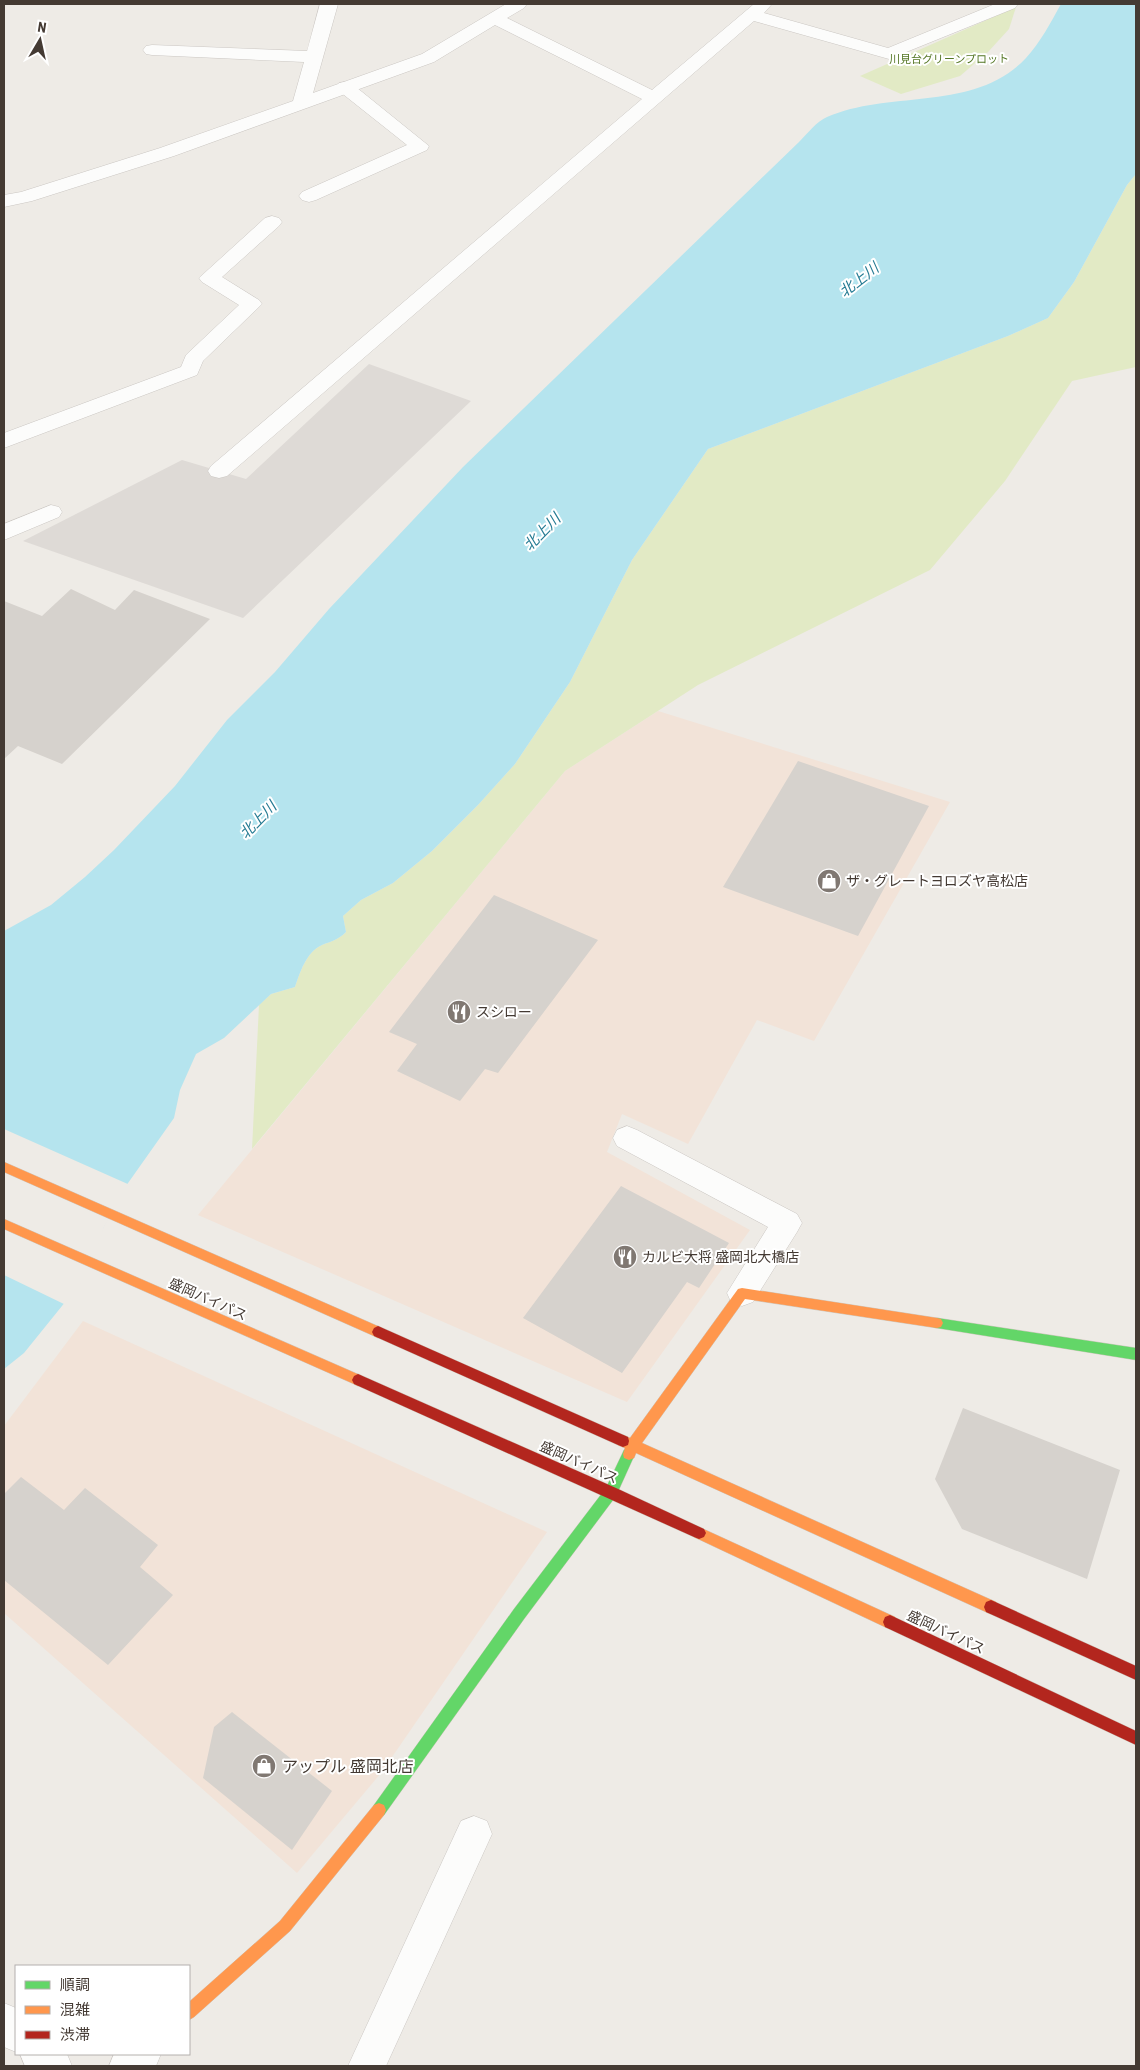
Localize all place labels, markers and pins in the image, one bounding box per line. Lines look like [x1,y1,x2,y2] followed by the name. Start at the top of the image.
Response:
[816,868,842,894] shop icon: ザ・グレートヨロズヤ高松店
[846,873,1028,889] place label: ザ・グレートヨロズヤ高松店
[446,999,472,1025] restaurant icon: スシロー
[476,1004,532,1020] place label: スシロー
[612,1244,638,1270] restaurant icon: カルビ大将 盛岡北大橋店
[642,1249,799,1265] place label: カルビ大将 盛岡北大橋店
[251,1753,277,1779] shop icon: アップル 盛岡北店
[282,1757,414,1776] place label: アップル 盛岡北店

